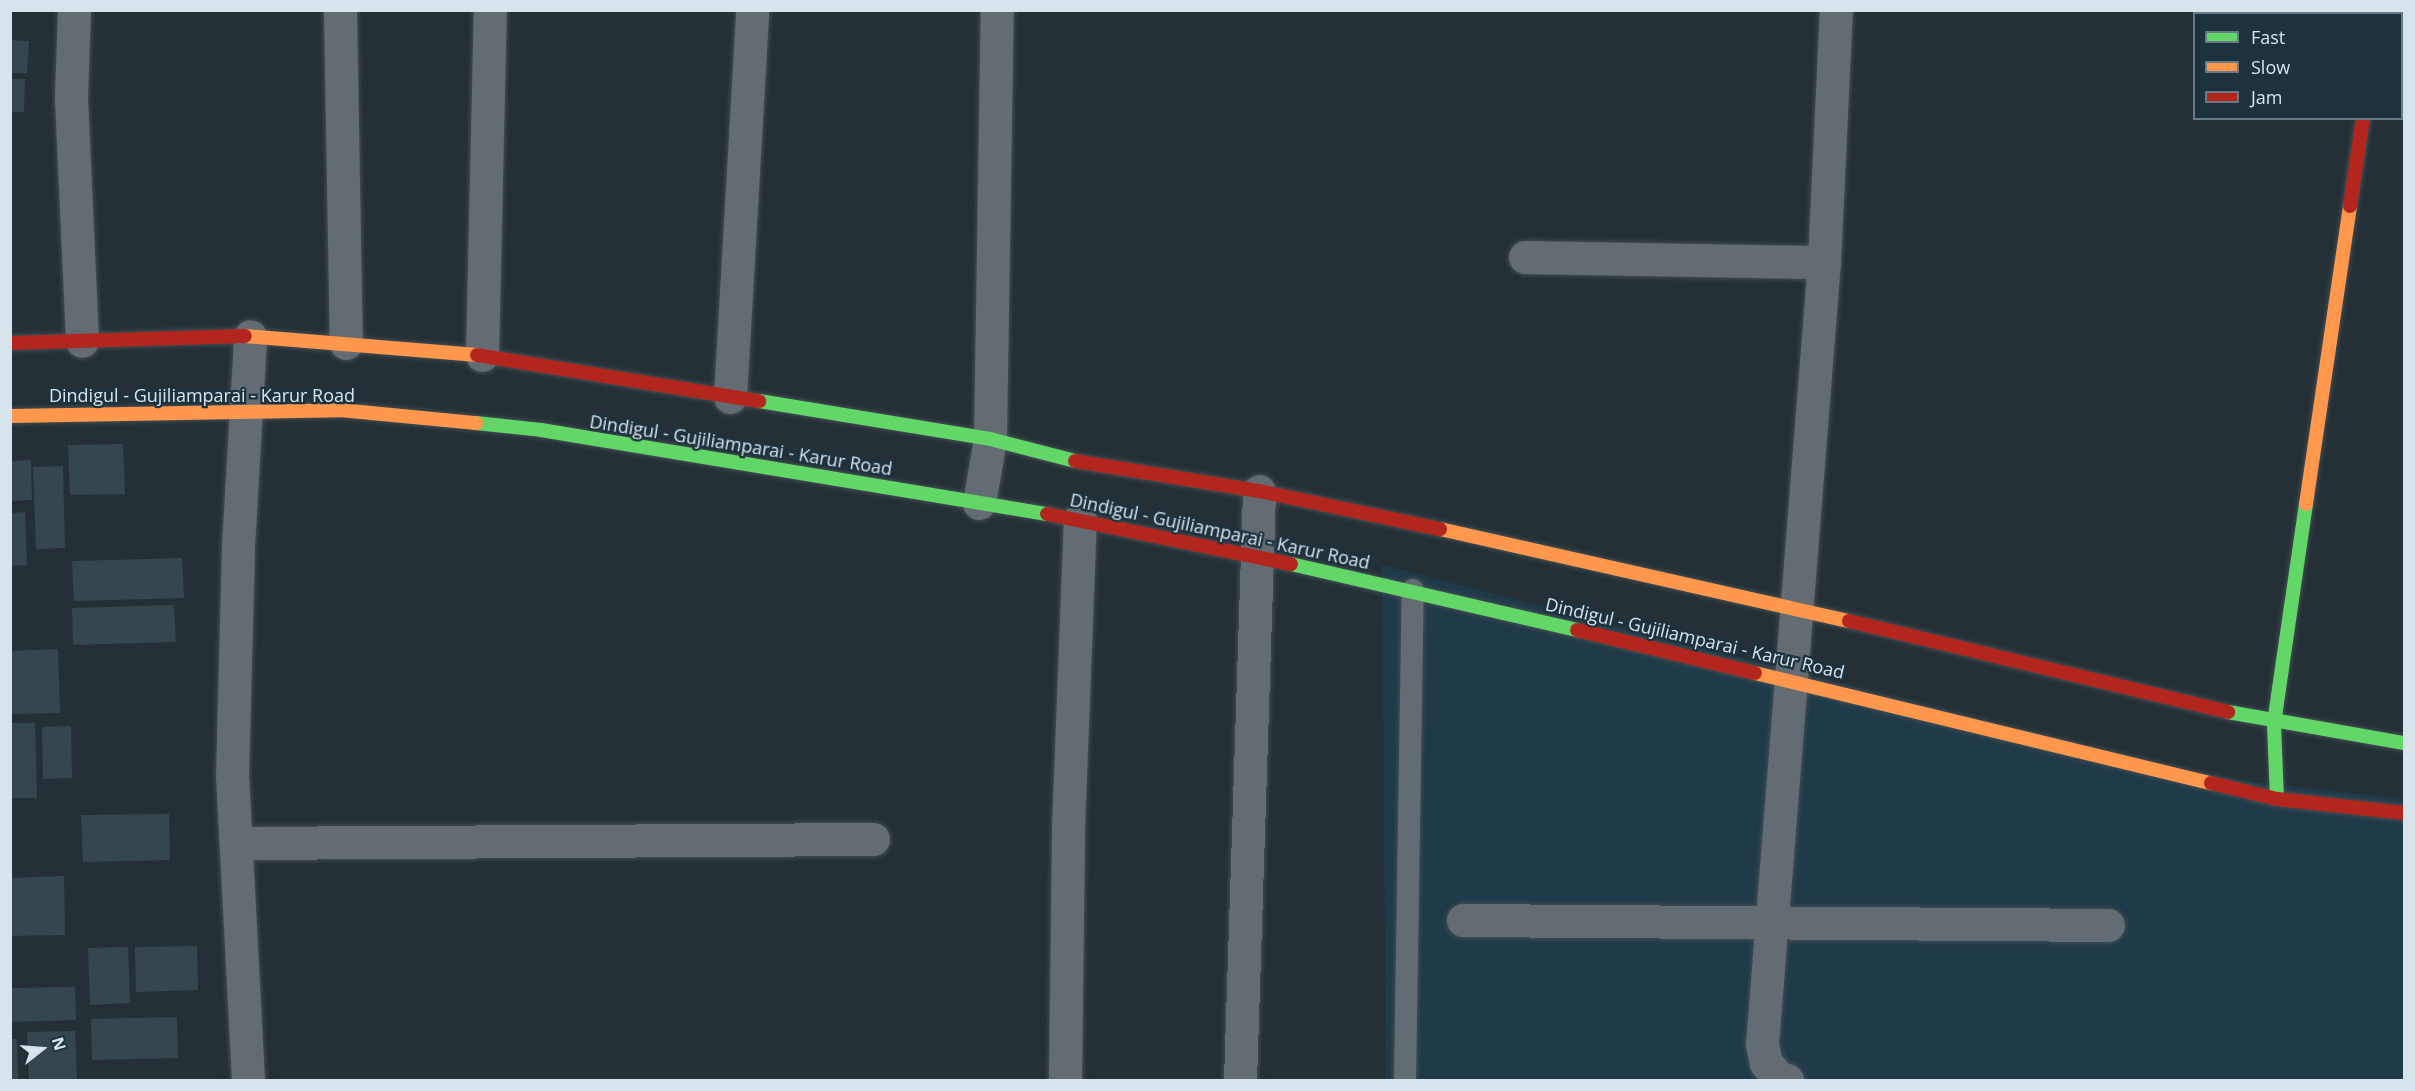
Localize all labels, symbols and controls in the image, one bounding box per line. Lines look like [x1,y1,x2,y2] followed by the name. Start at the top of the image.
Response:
[2193,12,2403,120] legend
[2251,25,2285,49] text: Fast
[2251,55,2290,79] text: Slow
[2251,85,2283,109] text: Jam
[49,384,355,406] street label: Dindigul - Gujiliamparai - Karur Road
[588,410,894,480] street label: Dindigul - Gujiliamparai - Karur Road
[1068,489,1372,573] street label: Dindigul - Gujiliamparai - Karur Road
[1543,593,1847,683] street label: Dindigul - Gujiliamparai - Karur Road
[12,1019,72,1079] north arrow
[47,1034,72,1053] text: N

